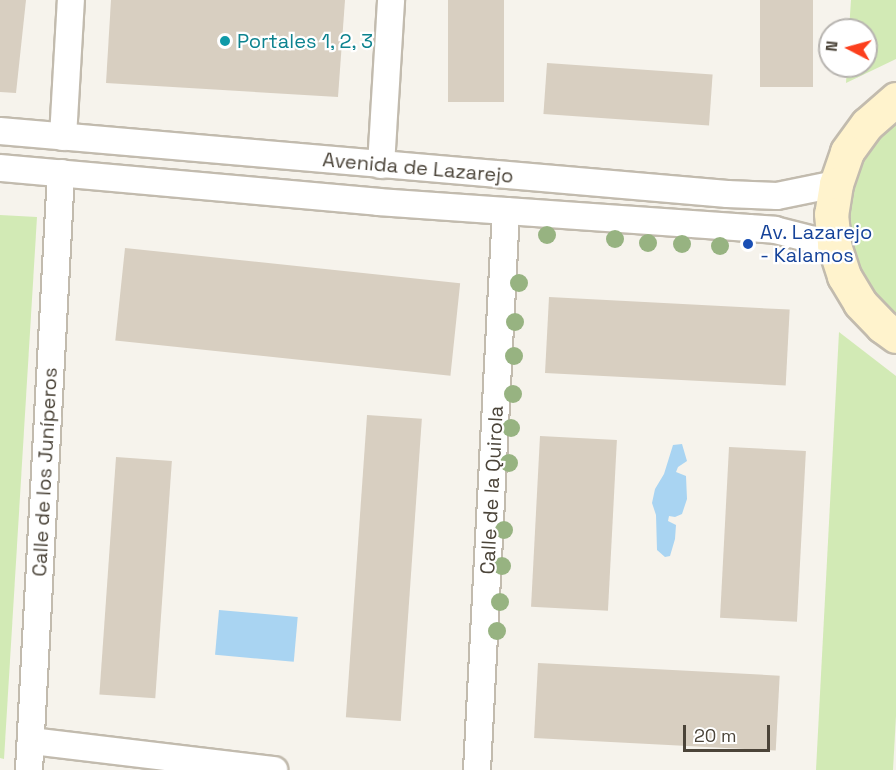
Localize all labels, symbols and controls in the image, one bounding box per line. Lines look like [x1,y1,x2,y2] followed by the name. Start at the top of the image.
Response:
[818,18,878,78] north arrow
[237,29,374,53] place label: Portales 1, 2, 3
[218,34,232,48] marker: Portales 1, 2, 3
[821,40,843,53] text: N
[322,148,514,188] street label: Avenida de Lazarejo
[760,220,873,267] place label: Av. Lazarejo - Kalamos
[741,237,755,251] marker: Av. Lazarejo - Kalamos
[28,367,62,577] street label: Calle de los Juníperos
[476,405,508,575] street label: Calle de la Quirola
[686,713,773,751] scale bar
[694,724,737,747] text: 20 m

